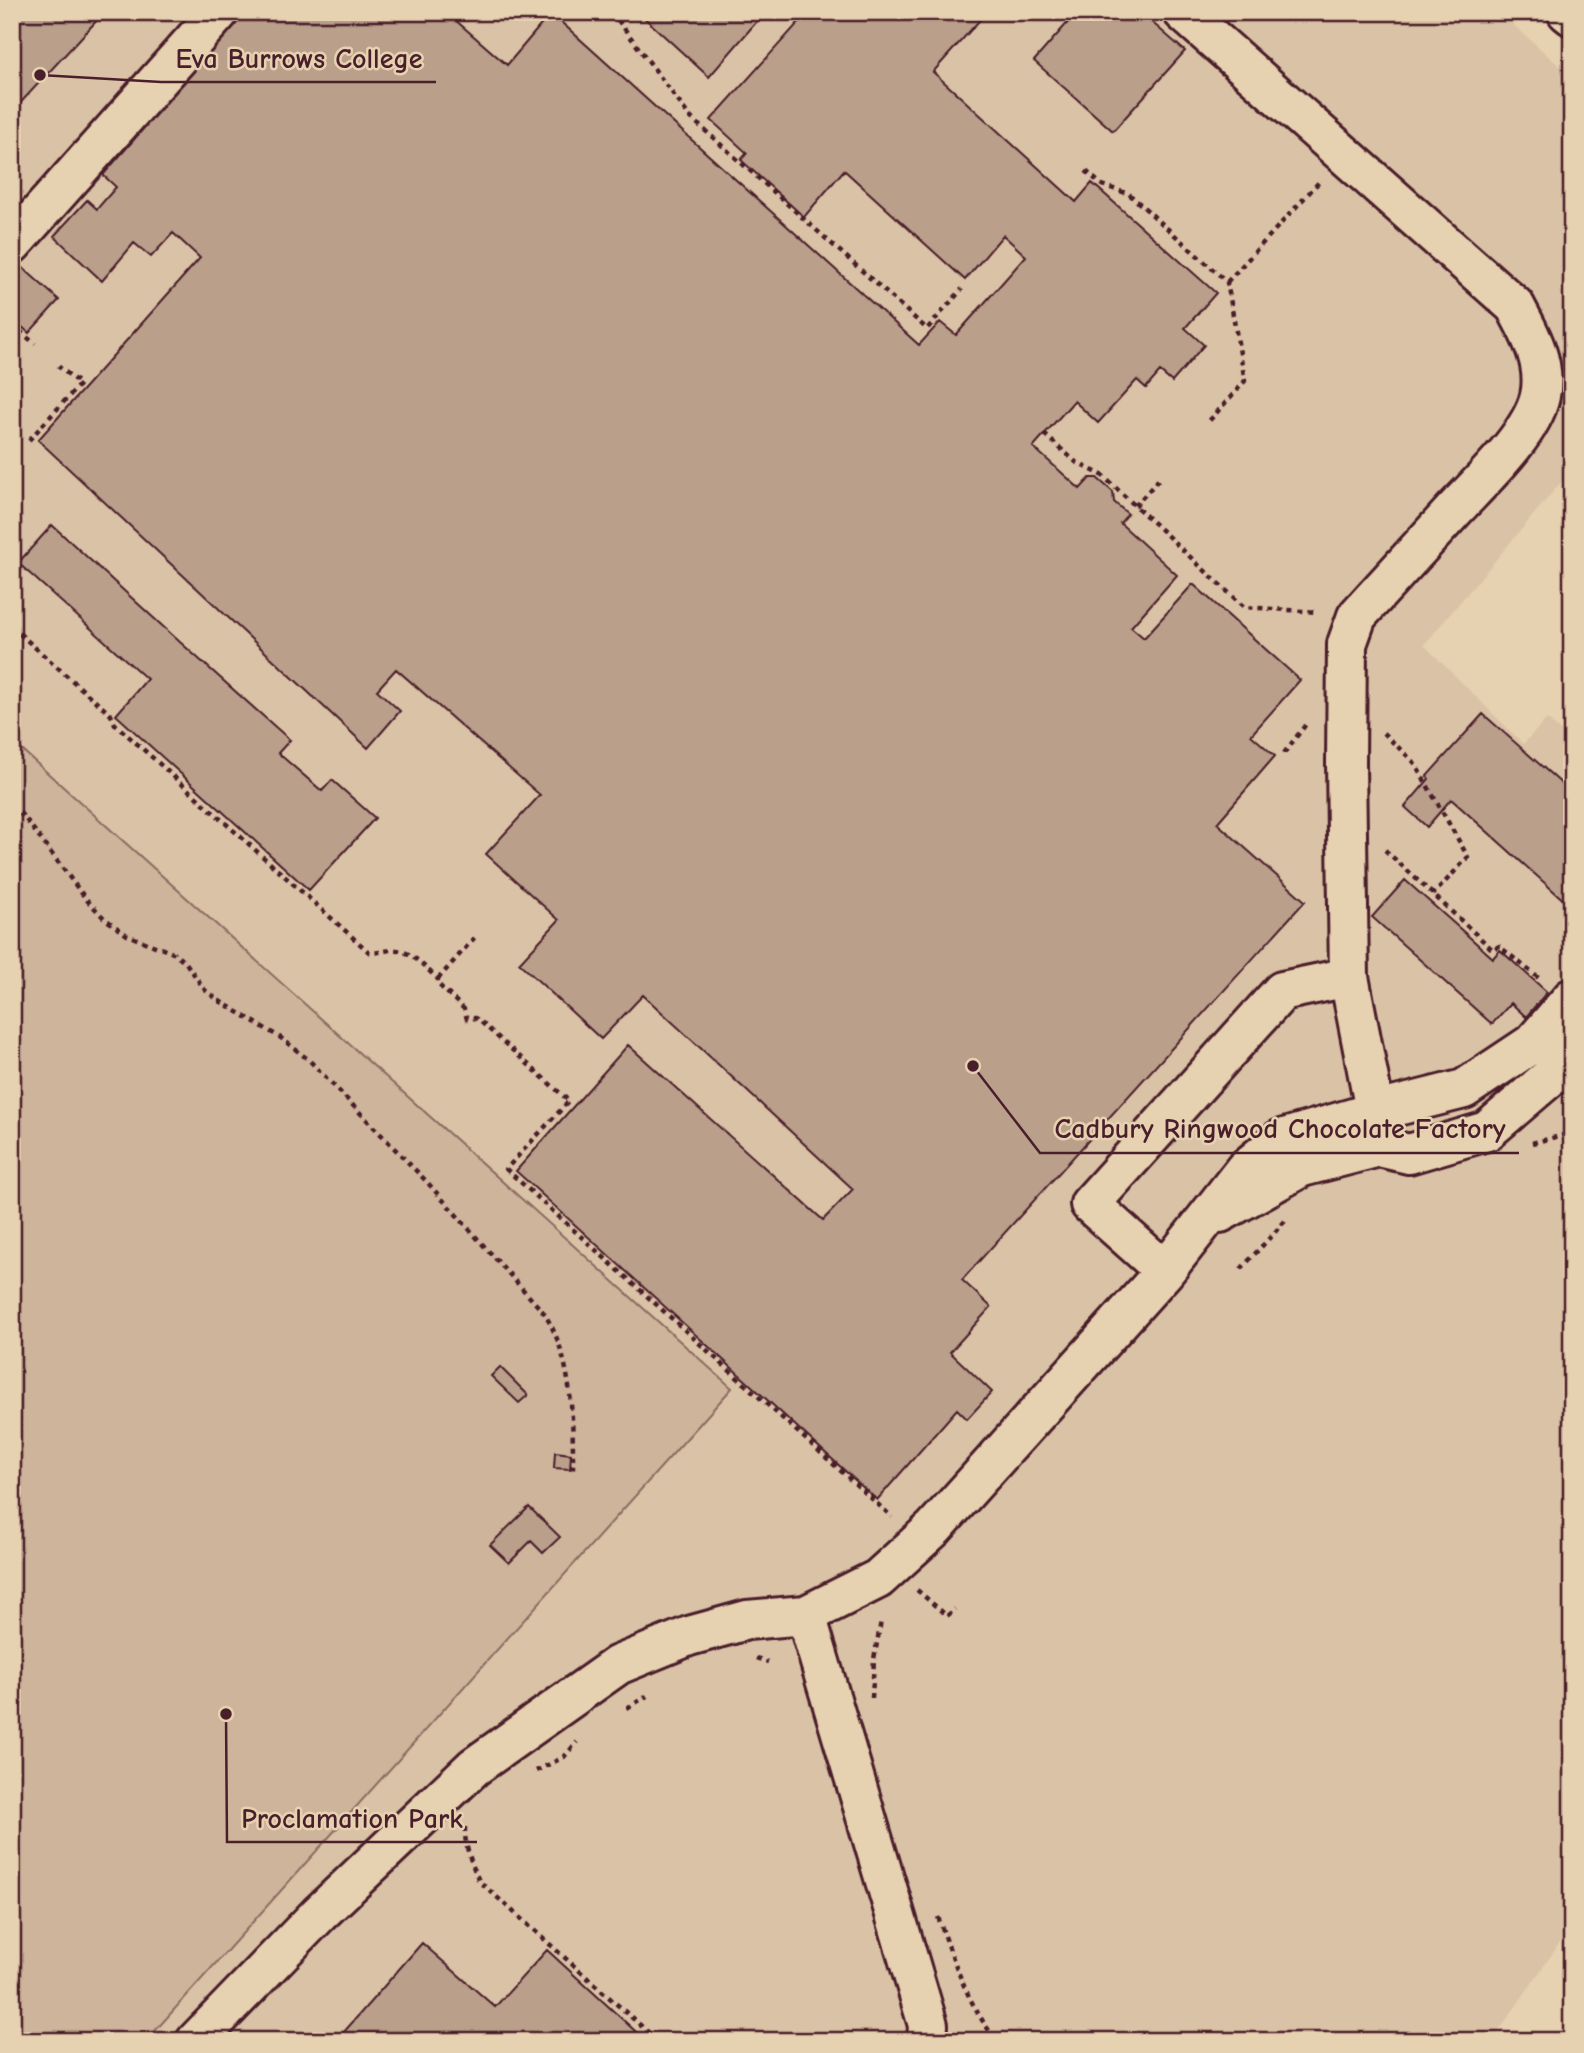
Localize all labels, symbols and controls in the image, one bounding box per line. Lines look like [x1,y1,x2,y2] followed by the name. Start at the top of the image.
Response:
[161,33,436,82] callout: Eva Burrows College
[175,43,423,75] text: Eva Burrows College
[1040,1104,1519,1153] callout: Cadbury Ringwood Chocolate Factory
[1054,1113,1506,1145] text: Cadbury Ringwood Chocolate Factory
[227,1793,477,1842] callout: Proclamation Park
[241,1803,463,1835] text: Proclamation Park

